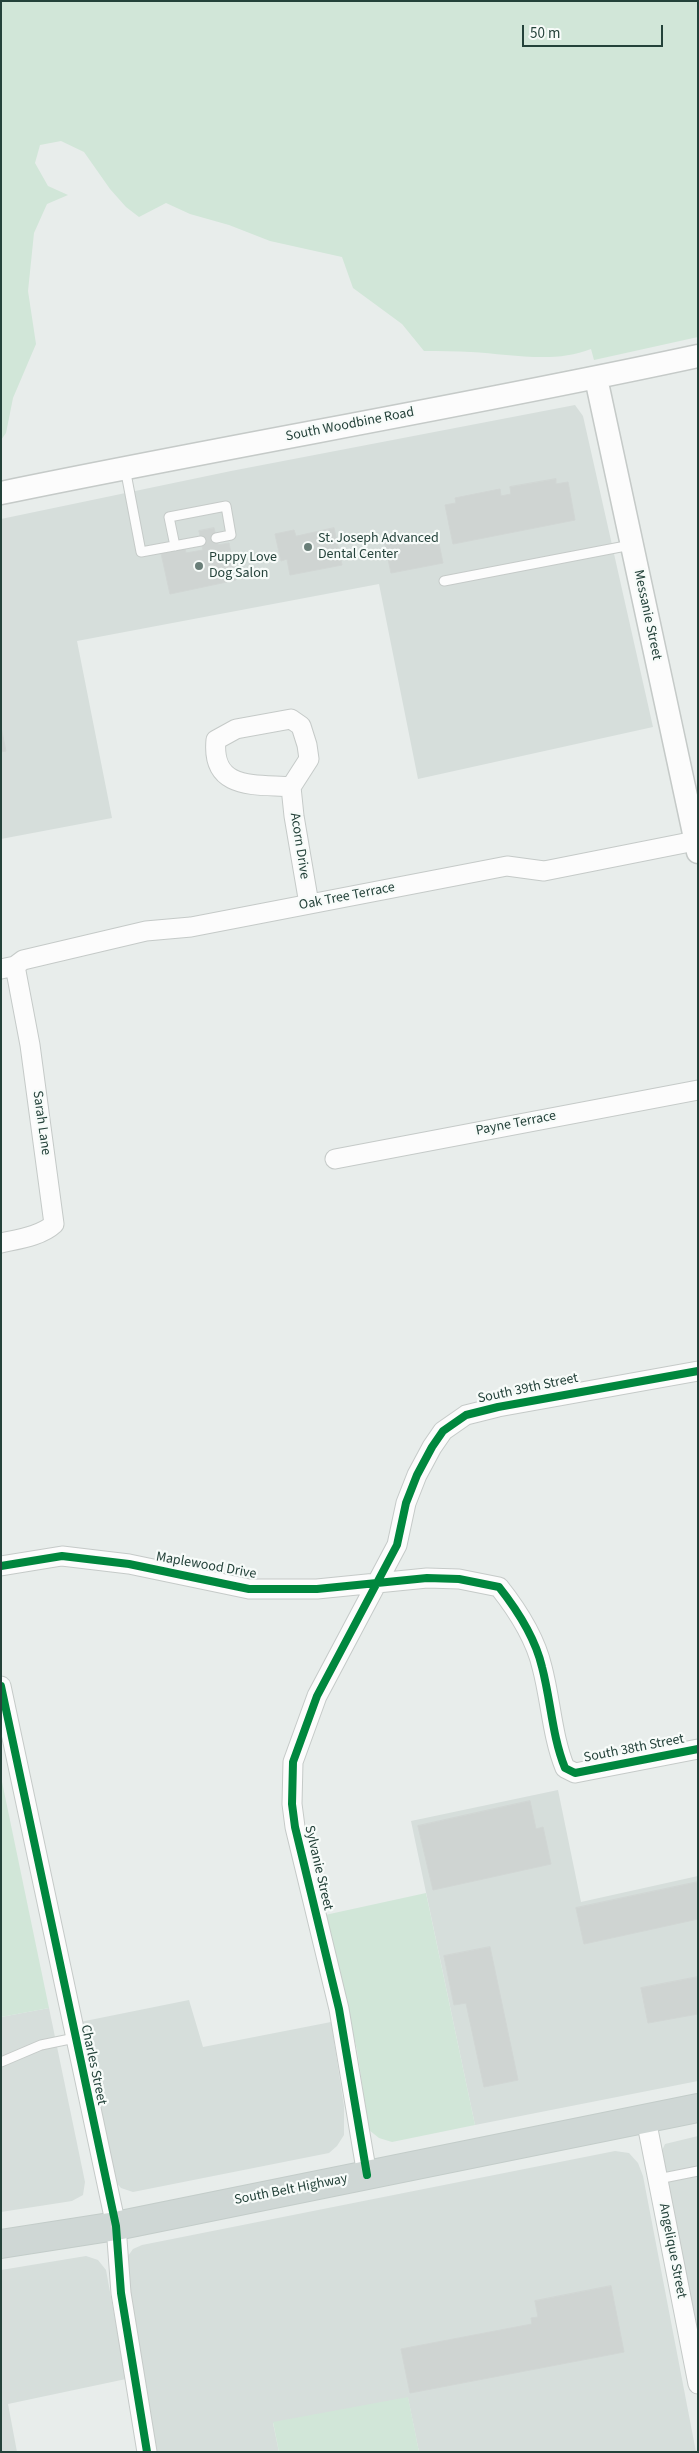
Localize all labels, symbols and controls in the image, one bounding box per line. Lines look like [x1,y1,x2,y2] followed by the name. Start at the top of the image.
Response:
[524,15,665,47] scale bar
[530,23,560,44] text: 50 m
[284,404,416,446] street label: South Woodbine Road
[318,531,439,564] place label: St. Joseph Advanced Dental Center
[302,541,314,553] marker: St. Joseph Advanced Dental Center
[209,550,277,582] place label: Puppy Love Dog Salon
[193,560,205,572] marker: Puppy Love Dog Salon
[629,568,665,662] street label: Messanie Street
[285,812,313,880] street label: Acorn Drive
[298,879,396,915] street label: Oak Tree Terrace
[28,1090,54,1156] street label: Sarah Lane
[474,1108,558,1140] street label: Payne Terrace
[476,1370,580,1408] street label: South 39th Street
[154,1549,258,1583] street label: Maplewood Drive
[582,1731,686,1767] street label: South 38th Street
[300,1824,336,1912] street label: Sylvanie Street
[76,2023,110,2107] street label: Charles Street
[233,2171,349,2209] street label: South Belt Highway
[655,2202,689,2300] street label: Angelique Street

